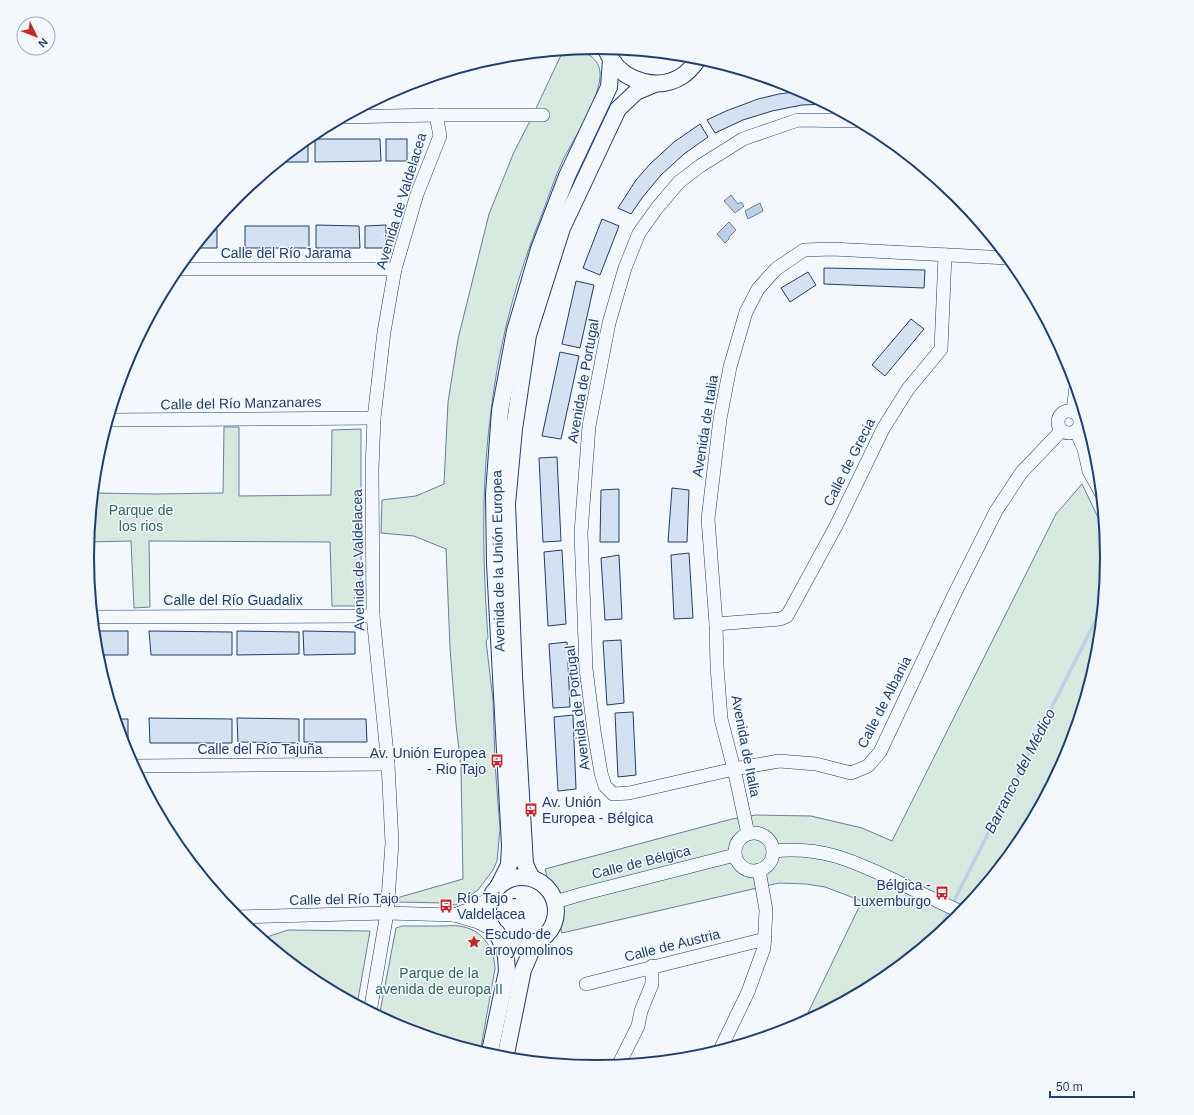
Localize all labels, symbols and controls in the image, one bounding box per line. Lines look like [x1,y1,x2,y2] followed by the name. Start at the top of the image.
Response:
[16,16,56,56] north arrow
[36,36,50,50] text: N
[373,131,429,271] street label: Avenida de Valdelacea
[221,245,352,261] street label: Calle del Río Jarama
[564,318,602,444] street label: Avenida de Portugal
[689,374,721,478] street label: Avenida de Italia
[160,394,322,412] street label: Calle del Río Manzanares
[820,415,878,509] street label: Calle de Grecia
[488,470,508,652] street label: Avenida de la Unión Europea
[349,489,367,631] street label: Avenida de Valdelacea
[109,502,174,534] park label: Parque de los rios
[163,592,303,608] street label: Calle del Río Guadalix
[561,645,593,771] street label: Avenida de Portugal
[854,653,914,751] street label: Calle de Albania
[728,694,764,798] street label: Avenida de Italia
[981,706,1058,836] water label: Barranco del Médico
[197,741,323,757] street label: Calle del Río Tajuña
[370,745,486,777] place label: Av. Unión Europea - Rio Tajo
[489,753,505,769] bus stop icon: Av. Unión Europea - Rio Tajo
[542,794,654,826] place label: Av. Unión Europea - Bélgica
[523,802,539,818] bus stop icon: Av. Unión Europea - Bélgica
[590,842,692,882] street label: Calle de Bélgica
[853,877,931,909] place label: Bélgica - Luxemburgo
[934,885,950,901] bus stop icon: Bélgica - Luxemburgo
[289,890,399,908] street label: Calle del Río Tajo
[457,890,525,922] place label: Río Tajo - Valdelacea
[438,898,454,914] bus stop icon: Río Tajo - Valdelacea
[622,925,722,965] street label: Calle de Austria
[485,926,573,958] place label: Escudo de arroyomolinos
[466,934,482,950] place icon: Escudo de arroyomolinos
[375,965,503,997] park label: Parque de la avenida de europa II
[1050,1073,1134,1099] scale bar
[1056,1080,1083,1094] text: 50 m

